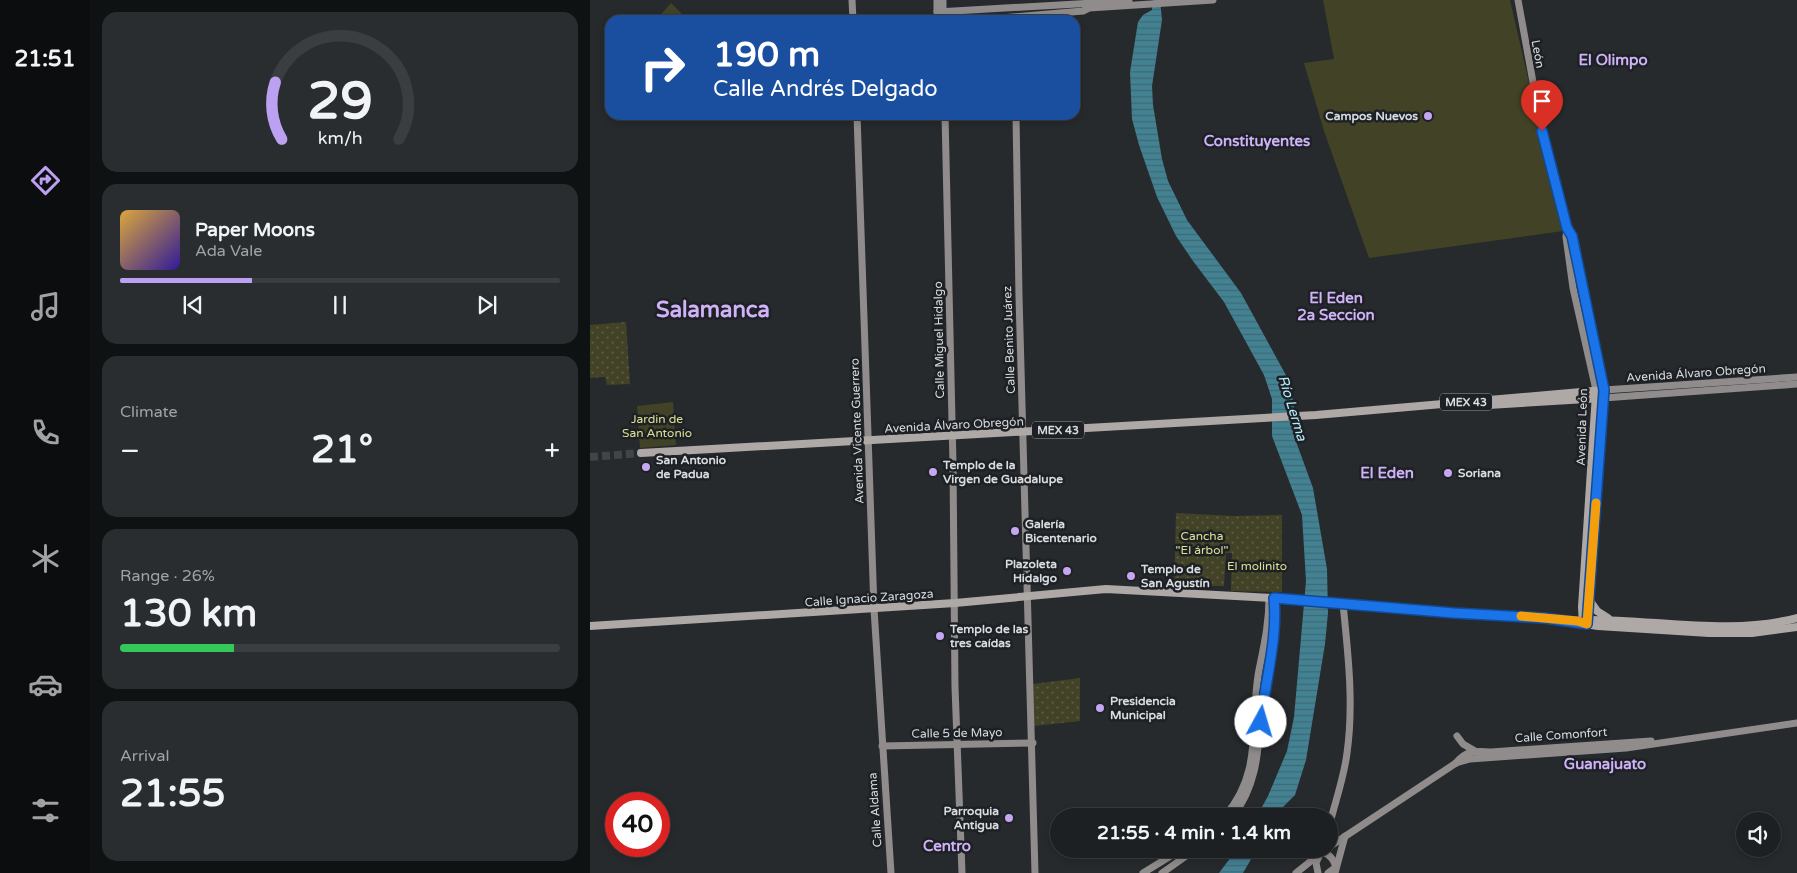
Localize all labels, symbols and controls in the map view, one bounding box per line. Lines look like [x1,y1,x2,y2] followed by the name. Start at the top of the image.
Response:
[713,34,820,76] text: 190 m
[630,35,695,100] icon: right
[1529,39,1547,69] street label: León
[15,46,75,72] text: 21:51
[1578,51,1648,70] district label: El Olimpo
[307,70,373,133] text: 29
[713,76,938,102] text: Calle Andrés Delgado
[1521,80,1563,131] pin
[1528,87,1556,115] icon: arrive
[1325,109,1418,124] place label: Campos Nuevos
[1422,110,1434,122] marker: Campos Nuevos
[318,128,362,149] text: km/h
[1204,132,1310,151] district label: Constituyentes
[28,163,63,198] icon: directions
[195,219,315,241] text: Paper Moons
[195,241,262,261] text: Ada Vale
[931,281,947,399] street label: Calle Miguel Hidalgo
[1000,286,1018,394] street label: Calle Benito Juárez
[28,289,63,324] icon: music
[1297,289,1375,324] district label: El Eden 2a Seccion
[179,291,207,319] icon: previous
[326,291,354,319] icon: pause
[473,291,501,319] icon: next
[656,297,770,323] district label: Salamanca
[847,358,867,504] street label: Avenida Vicente Guerrero
[1626,361,1766,385] street label: Avenida Álvaro Obregón
[1274,373,1311,444] water label: Río Lerma
[1574,388,1590,466] street label: Avenida León
[1440,394,1492,411] road number: MEX 43
[120,402,178,422] text: Climate
[622,412,692,440] park label: Jardin de San Antonio
[884,414,1024,436] street label: Avenida Álvaro Obregón
[28,415,63,450] icon: phone
[1032,422,1084,438] road number: MEX 43
[311,427,373,473] text: 21°
[120,434,140,468] text: −
[544,434,560,468] text: +
[656,453,726,481] place label: San Antonio de Padua
[942,458,1063,487] place label: Templo de la Virgen de Guadalupe
[640,461,652,473] marker: San Antonio de Padua
[1360,464,1414,482] district label: El Eden
[927,466,939,478] marker: Templo de la Virgen de Guadalupe
[1458,466,1501,480] place label: Soriana
[1442,467,1454,479] marker: Soriana
[1025,517,1097,545] place label: Galería Bicentenario
[1009,525,1021,537] marker: Galería Bicentenario
[1176,529,1228,557] park label: Cancha "El árbol"
[28,541,63,576] icon: climate
[1005,557,1057,586] place label: Plazoleta Hidalgo
[1227,559,1287,573] park label: El molinito
[1140,562,1210,591] place label: Templo de San Agustín
[1061,565,1073,577] marker: Plazoleta Hidalgo
[120,566,215,586] text: Range · 26%
[1125,570,1137,582] marker: Templo de San Agustín
[804,587,934,609] street label: Calle Ignacio Zaragoza
[120,591,257,637] text: 130 km
[949,622,1029,650] place label: Templo de las tres caídas
[934,630,946,642] marker: Templo de las tres caídas
[28,667,63,702] icon: car
[1110,694,1176,723] place label: Presidencia Municipal
[1234,695,1286,747] position arrow
[1094,702,1106,714] marker: Presidencia Municipal
[911,725,1003,741] street label: Calle 5 de Mayo
[1514,725,1608,745] street label: Calle Comonfort
[120,746,169,766] text: Arrival
[1564,755,1646,774] district label: Guanajuato
[120,771,225,817] text: 21:55
[865,772,885,848] street label: Calle Aldama
[605,792,670,857] speed limit sign: 40
[28,793,63,828] icon: filters
[944,804,999,833] place label: Parroquia Antigua
[1003,812,1015,824] marker: Parroquia Antigua
[1736,812,1781,857] map controls
[1736,812,1781,857] button: sound
[1097,822,1291,844] text: 21:55 · 4 min · 1.4 km
[923,837,971,855] district label: Centro

